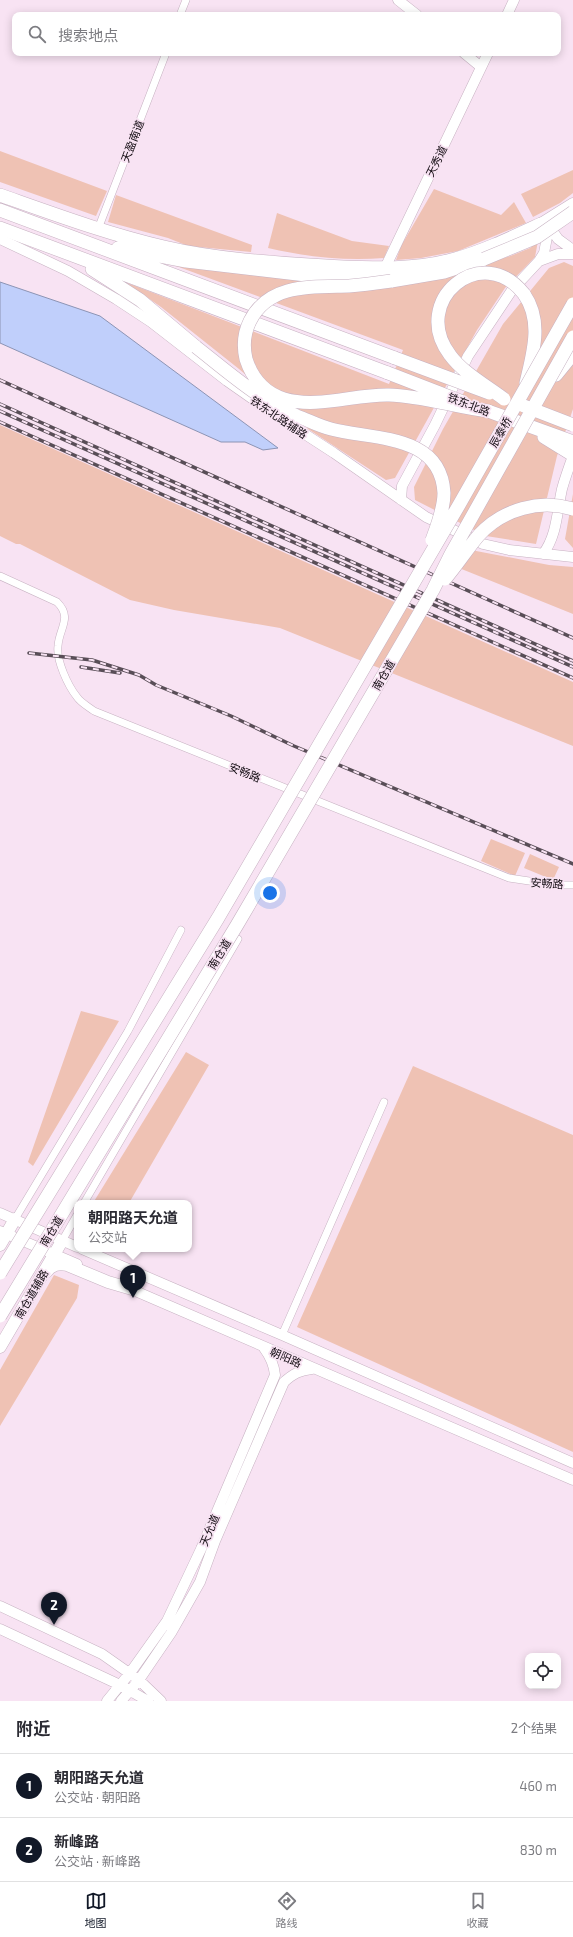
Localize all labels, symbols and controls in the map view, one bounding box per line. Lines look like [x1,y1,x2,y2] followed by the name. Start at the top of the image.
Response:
[12,12,561,56] search box
[26,23,48,45] icon: search
[58,26,118,44] text: 搜索地点
[118,118,146,164] street label: 天盈南道
[423,143,449,179] street label: 天秀道
[446,390,492,418] street label: 铁东北路
[248,393,310,441] street label: 铁东北路辅路
[486,414,514,450] street label: 辰泰桥
[369,657,397,693] street label: 南仓道
[227,760,263,784] street label: 安畅路
[530,875,564,891] street label: 安畅路
[260,883,280,903] your location
[205,937,233,971] street label: 南仓道
[74,1200,192,1252] popup
[88,1208,178,1226] text: 朝阳路天允道
[37,1214,65,1248] street label: 南仓道
[88,1229,127,1245] text: 公交站
[120,1265,146,1298] pin: 1
[12,1267,50,1321] street label: 南仓道辅路
[268,1344,304,1370] street label: 朝阳路
[197,1512,221,1548] street label: 天允道
[41,1592,67,1625] pin: 2
[525,1653,561,1689] map controls
[525,1653,561,1689] button: locate
[16,1718,50,1738] text: 附近
[511,1720,557,1736] text: 2个结果
[54,1768,144,1786] text: 朝阳路天允道
[26,1778,32,1794] text: 1
[519,1778,557,1794] text: 460 m
[54,1789,141,1805] text: 公交站 · 朝阳路
[54,1832,99,1850] text: 新峰路
[25,1842,33,1858] text: 2
[520,1842,557,1858] text: 830 m
[54,1853,141,1869] text: 公交站 · 新峰路
[85,1890,107,1930] tab: 地图
[276,1890,298,1930] tab: 路线
[467,1890,489,1930] tab: 收藏

